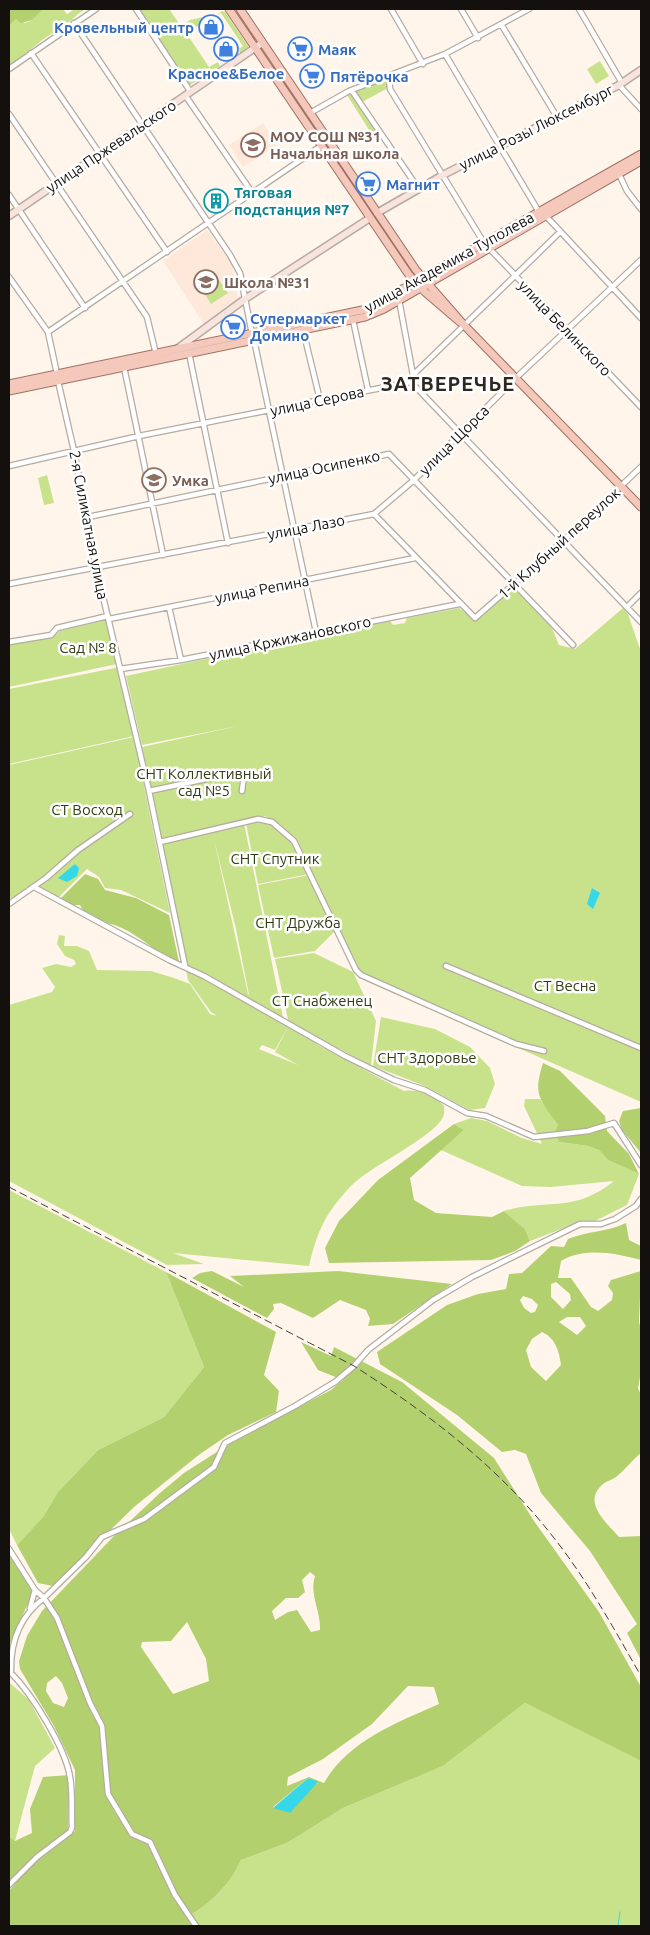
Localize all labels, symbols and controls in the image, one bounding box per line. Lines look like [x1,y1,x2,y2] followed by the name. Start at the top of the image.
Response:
[198,14,224,40] shop icon: Кровельный центр
[54,19,194,36] place label: Кровельный центр
[213,36,239,62] shop icon: Красное&Белое
[287,36,313,62] supermarket icon: Маяк
[318,41,357,58] place label: Маяк
[299,63,325,89] supermarket icon: Пятёрочка
[168,65,284,82] place label: Красное&Белое
[330,68,409,85] place label: Пятёрочка
[456,81,616,173] street label: улица Розы Люксембург
[43,96,179,196] street label: улица Пржевальского
[270,128,399,162] place label: МОУ СОШ №31 Начальная школа
[240,132,266,158] school or university icon: МОУ СОШ №31 Начальная школа
[355,171,381,197] supermarket icon: Магнит
[386,176,440,193] place label: Магнит
[234,184,350,218] place label: Тяговая подстанция №7
[203,188,229,214] building icon: Тяговая подстанция №7
[361,208,537,316] street label: улица Академика Туполева
[193,269,219,295] school or university icon: Школа №31
[224,274,311,291] place label: Школа №31
[515,277,615,379] street label: улица Белинского
[250,310,347,344] place label: Супермаркет Домино
[220,314,246,340] supermarket icon: Супермаркет Домино
[381,372,515,395] district label: ЗАТВЕРЕЧЬЕ
[269,383,365,419] street label: улица Серова
[416,402,492,478] street label: улица Щорса
[267,447,381,487] street label: улица Осипенко
[66,449,112,601] street label: 2-я Силикатная улица
[141,467,167,493] school or university icon: Умка
[172,472,209,489] place label: Умка
[495,484,624,602] street label: 1-й Клубный переулок
[266,511,346,543] street label: улица Лазо
[214,572,310,606] street label: улица Репина
[208,613,372,663] street label: улица Кржижановского
[59,639,117,656] park label: Сад № 8
[136,765,272,799] park label: СНТ Коллективный сад №5
[51,801,123,818] park label: СТ Восход
[231,850,320,867] park label: СНТ Спутник
[255,914,341,931] park label: СНТ Дружба
[534,977,596,994] park label: СТ Весна
[272,992,372,1009] park label: СТ Снабженец
[377,1049,477,1066] park label: СНТ Здоровье

